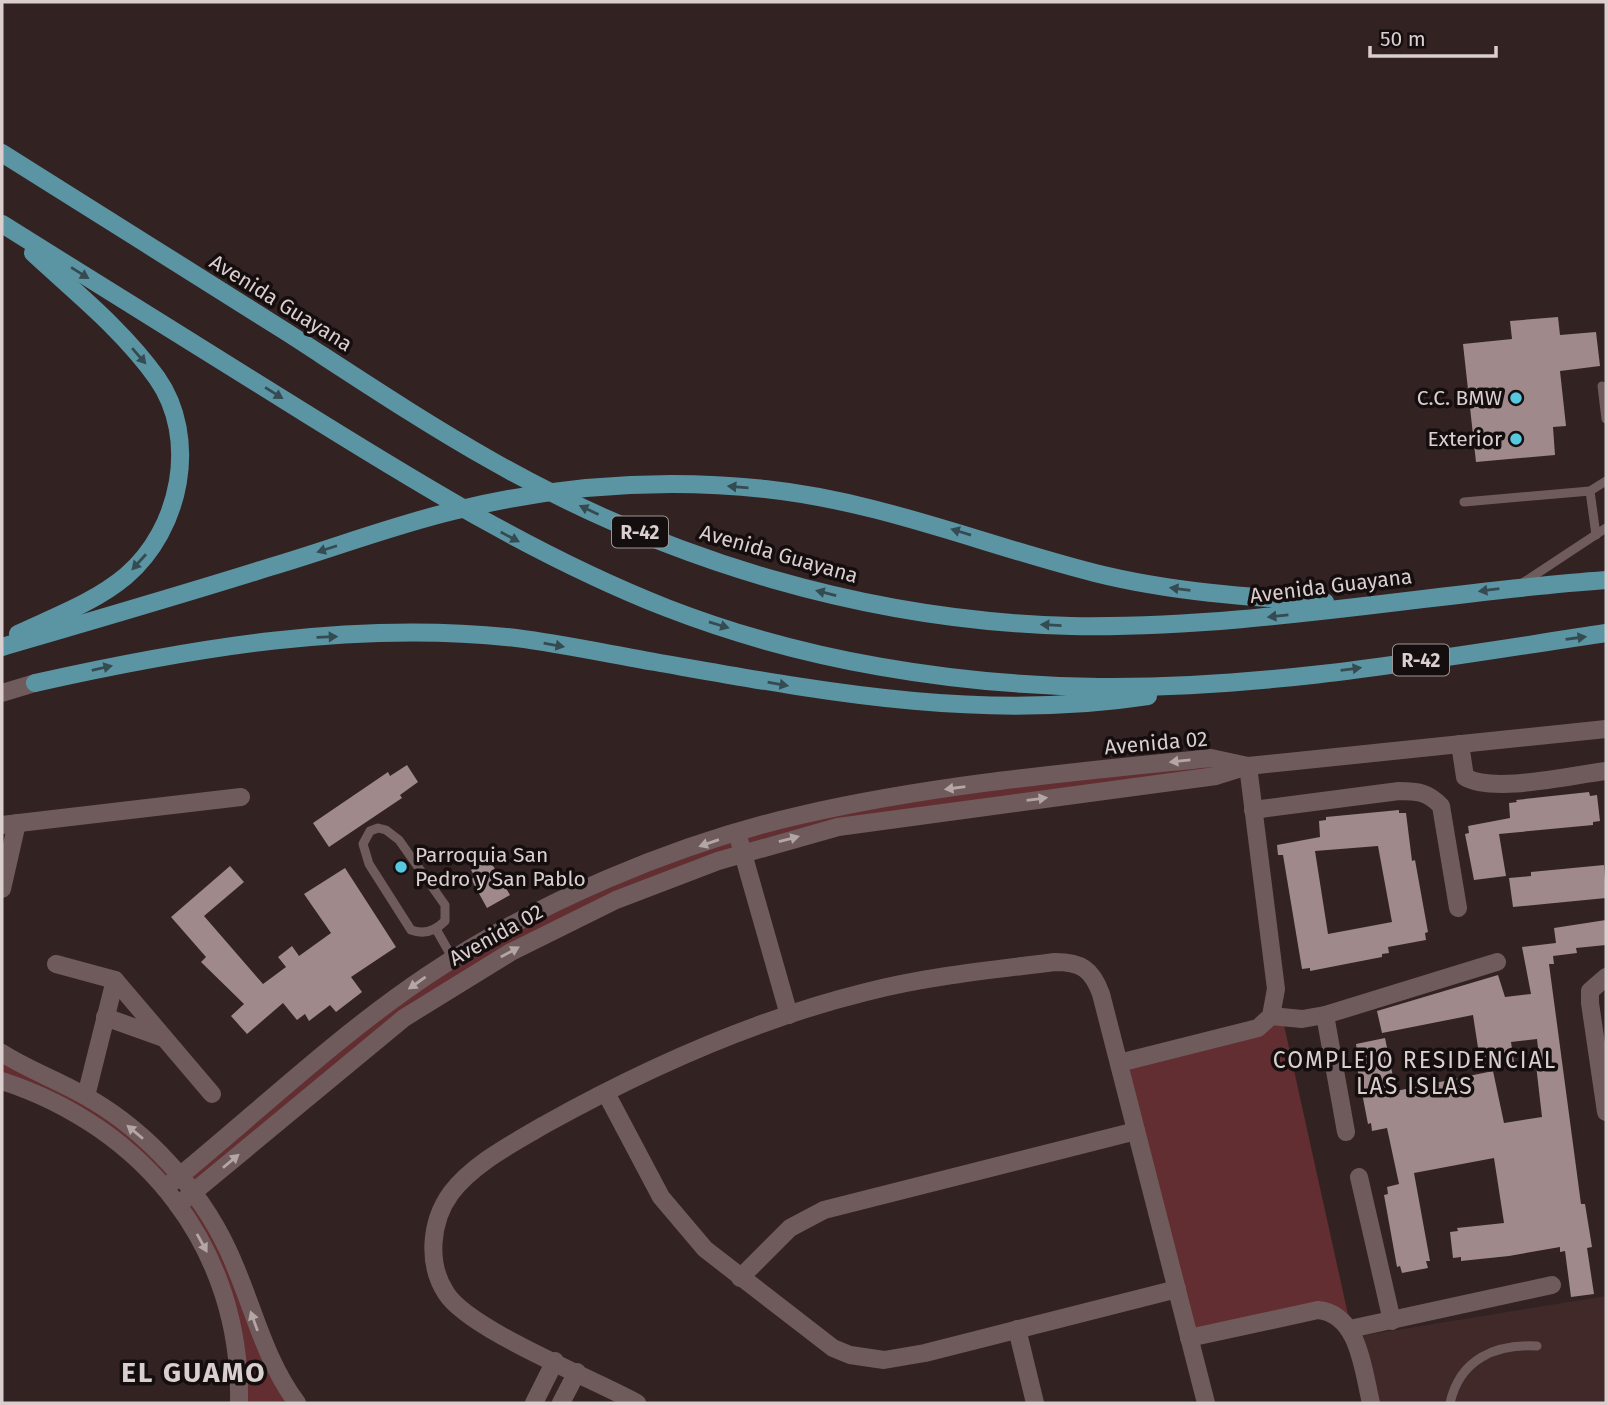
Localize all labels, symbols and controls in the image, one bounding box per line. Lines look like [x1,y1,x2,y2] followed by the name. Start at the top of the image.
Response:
[1370,14,1496,58] scale bar
[1380,26,1426,52] text: 50 m
[205,249,357,357] street label: Avenida Guayana
[71,267,90,280] one-way arrow
[131,348,146,365] one-way arrow
[1417,385,1502,411] place label: C.C. BMW
[264,387,283,400] one-way arrow
[1508,390,1524,406] marker: C.C. BMW
[1427,426,1502,452] place label: Exterior
[1508,431,1524,447] marker: Exterior
[727,481,749,492] one-way arrow
[579,504,599,516] one-way arrow
[612,516,668,548] road number: R-42
[697,519,861,589] street label: Avenida Guayana
[950,527,971,537] one-way arrow
[500,531,520,542] one-way arrow
[316,544,337,555] one-way arrow
[131,553,147,571] one-way arrow
[1248,563,1414,609] street label: Avenida Guayana
[1169,584,1191,595] one-way arrow
[1478,585,1500,596] one-way arrow
[815,587,837,598] one-way arrow
[1267,610,1289,621] one-way arrow
[1040,619,1062,630] one-way arrow
[709,621,730,631] one-way arrow
[316,632,338,643] one-way arrow
[1565,632,1587,643] one-way arrow
[543,640,565,651] one-way arrow
[1393,645,1449,676] road number: R-42
[91,663,113,674] one-way arrow
[1340,664,1362,675] one-way arrow
[767,678,789,689] one-way arrow
[1103,726,1209,760] street label: Avenida 02
[1169,756,1191,767] one-way arrow
[943,783,965,794] one-way arrow
[1026,794,1048,805] one-way arrow
[778,833,800,844] one-way arrow
[698,838,719,848] one-way arrow
[415,842,586,892] place label: Parroquia San Pedro y San Pablo
[393,859,409,875] marker: Parroquia San Pedro y San Pablo
[444,899,548,971] street label: Avenida 02
[501,946,520,958] one-way arrow
[408,976,426,990] one-way arrow
[1273,1046,1557,1100] district label: COMPLEJO RESIDENCIAL LAS ISLAS
[126,1124,144,1140] one-way arrow
[222,1154,239,1169] one-way arrow
[196,1233,208,1253] one-way arrow
[249,1311,260,1332] one-way arrow
[121,1356,267,1389] district label: EL GUAMO

